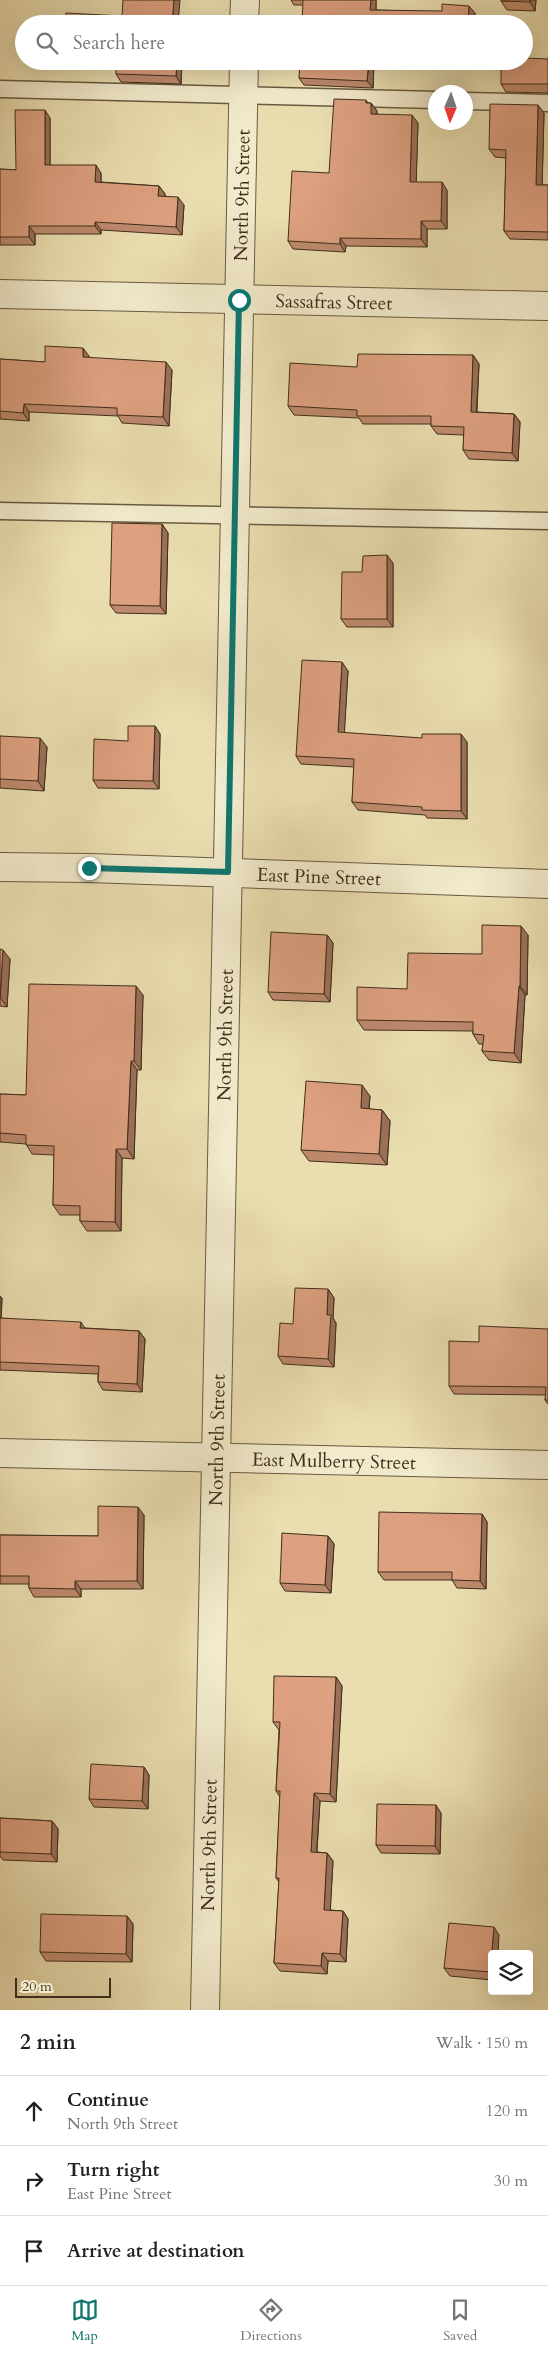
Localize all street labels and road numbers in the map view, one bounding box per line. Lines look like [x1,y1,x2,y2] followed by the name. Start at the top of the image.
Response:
[228,129,257,262] street label: North 9th Street
[275,288,393,317] street label: Sassafras Street
[256,862,381,892] street label: East Pine Street
[211,969,240,1102] street label: North 9th Street
[203,1374,232,1506] street label: North 9th Street
[251,1447,416,1476] street label: East Mulberry Street
[195,1779,224,1911] street label: North 9th Street

